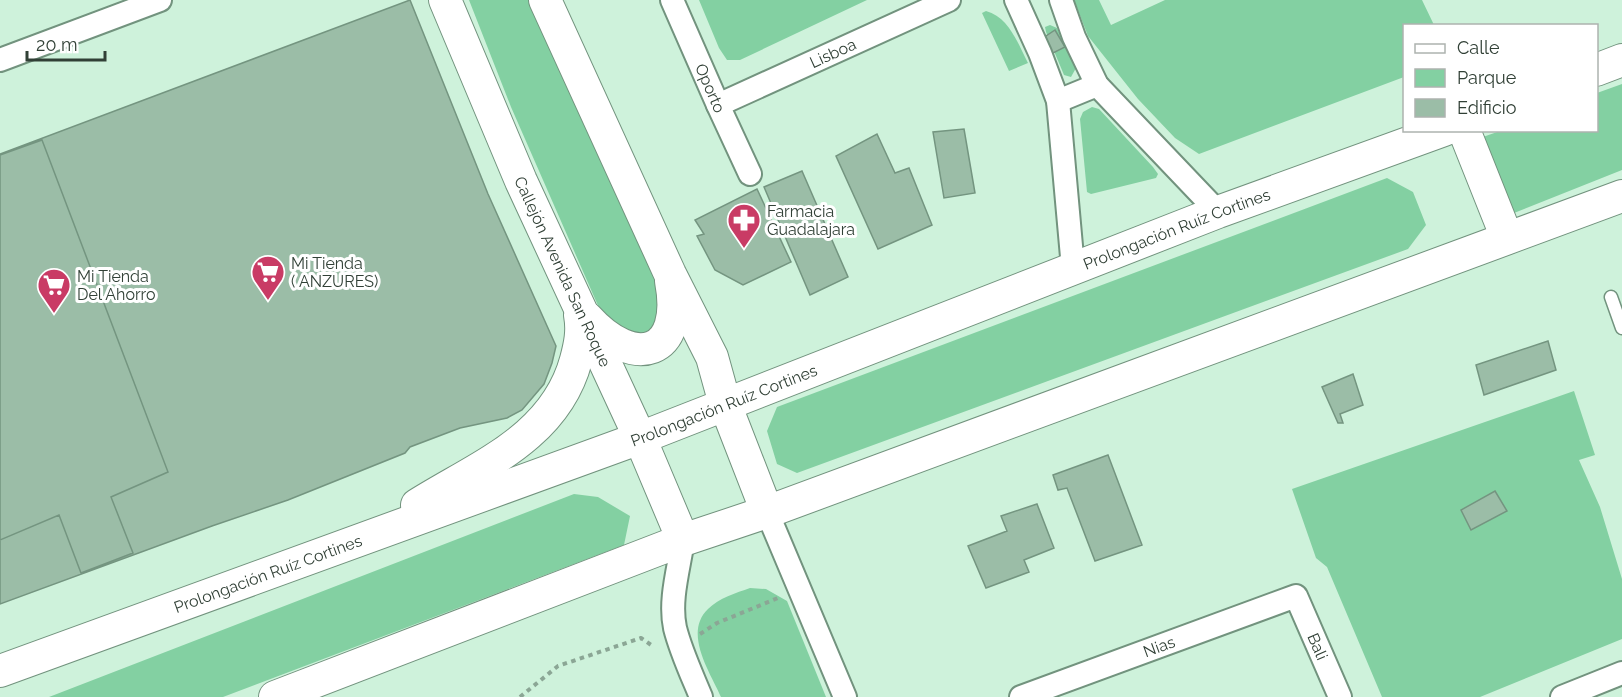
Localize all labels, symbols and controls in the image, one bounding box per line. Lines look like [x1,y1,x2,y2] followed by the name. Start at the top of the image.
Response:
[27,24,105,62] scale bar
[1403,24,1598,132] legend
[36,34,78,55] text: 20 m
[807,35,859,72] street label: Lisboa
[1457,37,1500,58] text: Calle
[691,61,729,116] street label: Oporto
[1457,67,1517,88] text: Parque
[1457,97,1517,118] text: Edificio
[510,173,615,370] street label: Callejón Avenida San Roque
[1081,185,1273,274] street label: Prolongación Ruíz Cortines
[726,202,762,249] pharmacy icon: Farmacia Guadalajara
[767,202,855,239] place label: Farmacia Guadalajara
[250,254,286,301] supermarket icon: Mi Tienda ( ANZURES)
[291,254,378,291] place label: Mi Tienda ( ANZURES)
[36,267,72,314] supermarket icon: Mi Tienda Del Ahorro
[77,267,155,304] place label: Mi Tienda Del Ahorro
[628,361,820,451] street label: Prolongación Ruíz Cortines
[171,531,365,617] street label: Prolongación Ruíz Cortines
[1303,630,1332,663] street label: Bali
[1141,632,1178,661] street label: Nias

